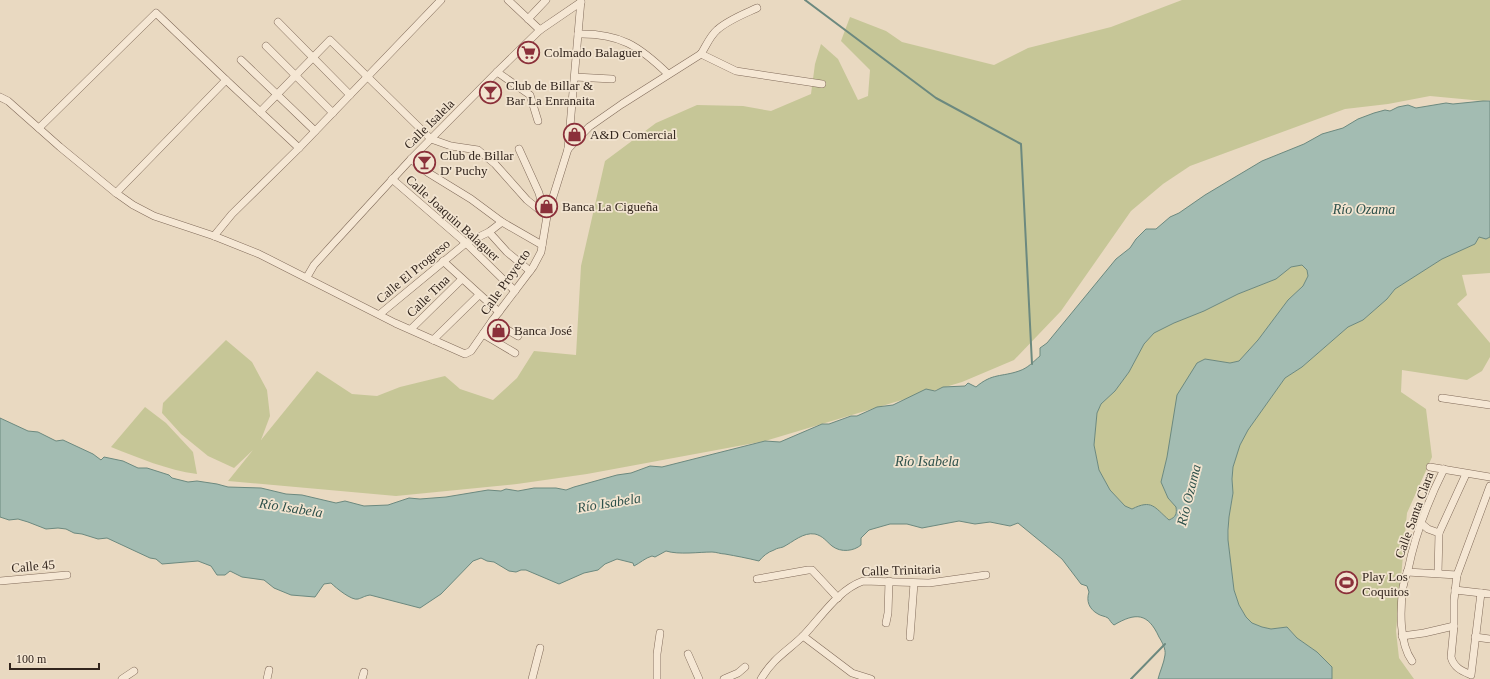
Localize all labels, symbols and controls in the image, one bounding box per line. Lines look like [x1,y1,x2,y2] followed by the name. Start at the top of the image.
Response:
[516,39,542,65] supermarket icon: Colmado Balaguer
[544,45,643,60] place label: Colmado Balaguer
[506,78,595,108] place label: Club de Billar & Bar La Enranaita
[477,79,503,105] bar icon: Club de Billar & Bar La Enranaita
[401,96,457,152] street label: Calle Isalela
[562,121,588,147] shop icon: A&D Comercial
[590,127,677,142] place label: A&D Comercial
[440,148,514,178] place label: Club de Billar D' Puchy
[411,149,437,175] bar icon: Club de Billar D' Puchy
[403,172,504,265] street label: Calle Joaquin Balaguer
[533,193,559,219] shop icon: Banca La Cigueña
[562,199,658,214] place label: Banca La Cigueña
[1332,202,1395,217] water label: Río Ozama
[373,236,453,306] street label: Calle El Progreso
[477,246,533,318] street label: Calle Proyecto
[403,272,453,320] street label: Calle Tina
[485,317,511,343] shop icon: Banca José
[514,323,572,338] place label: Banca José
[894,454,959,469] water label: Río Isabela
[1174,463,1204,528] water label: Río Ozama
[1391,469,1437,560] street label: Calle Santa Clara
[575,491,642,516] water label: Río Isabela
[257,495,324,520] water label: Río Isabela
[11,557,55,575] street label: Calle 45
[861,561,941,579] street label: Calle Trinitaria
[1362,569,1409,599] place label: Play Los Coquitos
[1334,570,1360,596] sports icon: Play Los Coquitos
[10,645,99,671] scale bar
[16,652,47,666] text: 100 m

